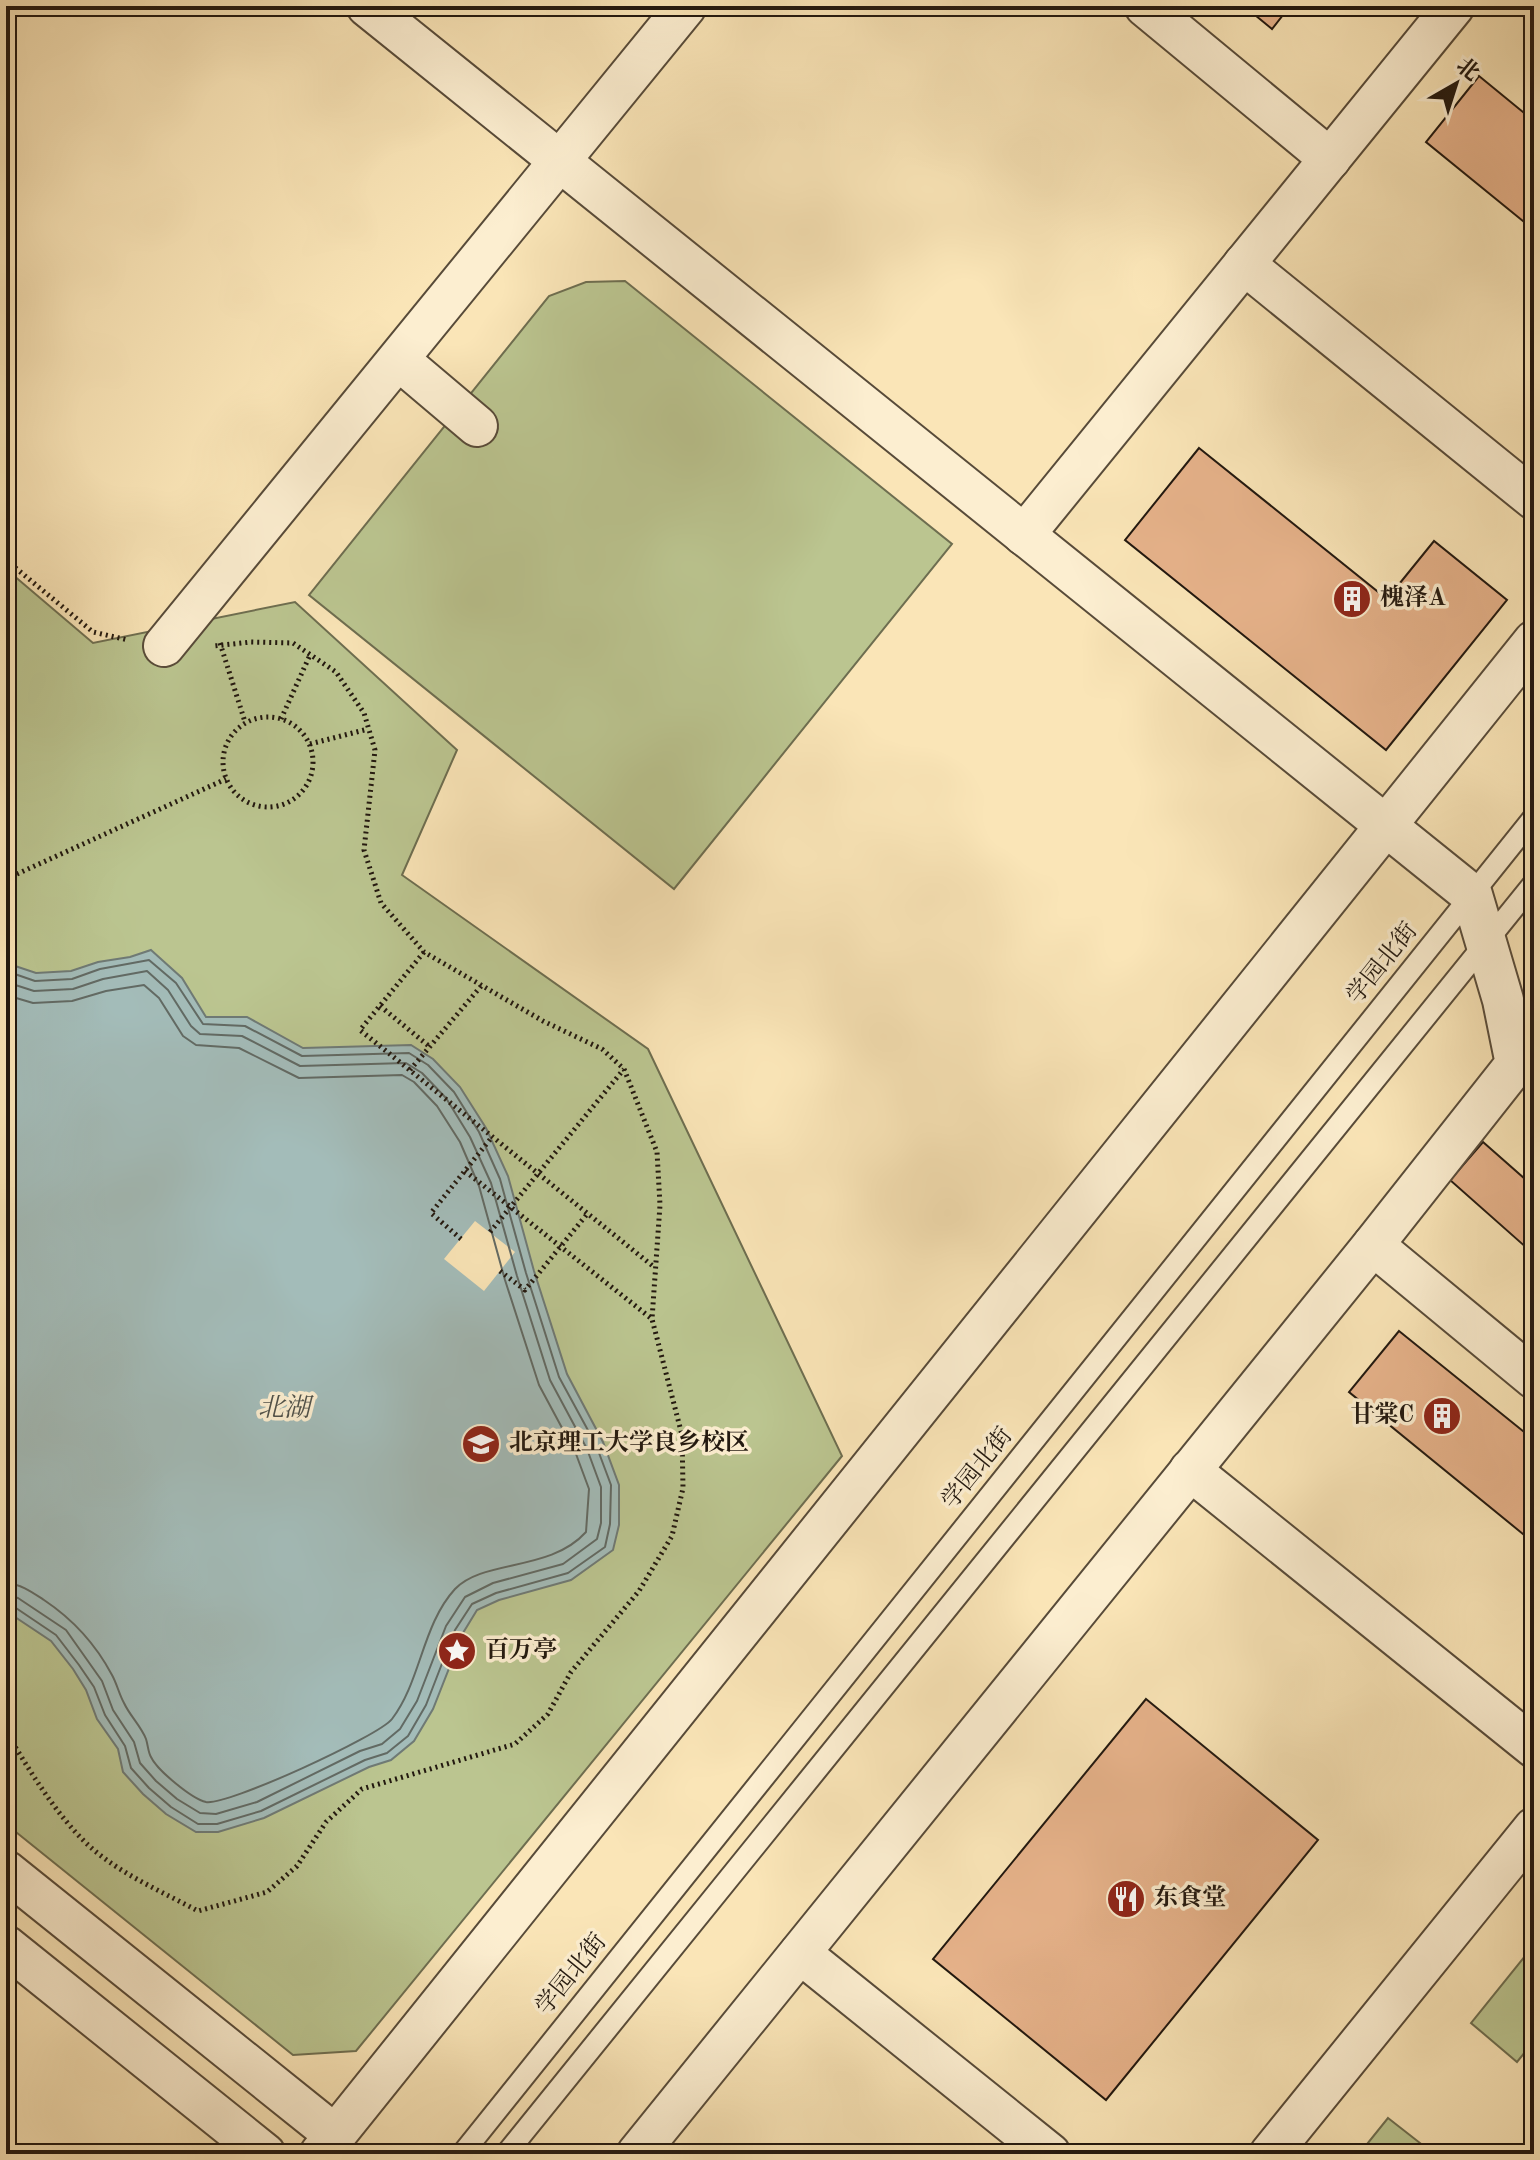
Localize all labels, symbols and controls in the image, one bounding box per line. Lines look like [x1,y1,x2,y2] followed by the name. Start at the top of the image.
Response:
[1416,44,1496,124] north arrow
[1452,54,1483,85] text: 北
[1331,578,1373,620] building icon: 槐泽A
[1380,584,1446,611] place label: 槐泽A
[1341,917,1423,1009] street label: 学园北街
[258,1394,314,1422] water label: 北湖
[1421,1395,1463,1437] building icon: 甘棠C
[1350,1401,1414,1428] place label: 甘棠C
[936,1422,1018,1514] street label: 学园北街
[460,1423,502,1465] school or university icon: 北京理工大学良乡校区
[509,1429,749,1456] place label: 北京理工大学良乡校区
[436,1630,478,1672] place icon: 百万亭
[485,1636,557,1663] place label: 百万亭
[1105,1878,1147,1920] restaurant icon: 东食堂
[1154,1884,1226,1911] place label: 东食堂
[530,1928,612,2020] street label: 学园北街

